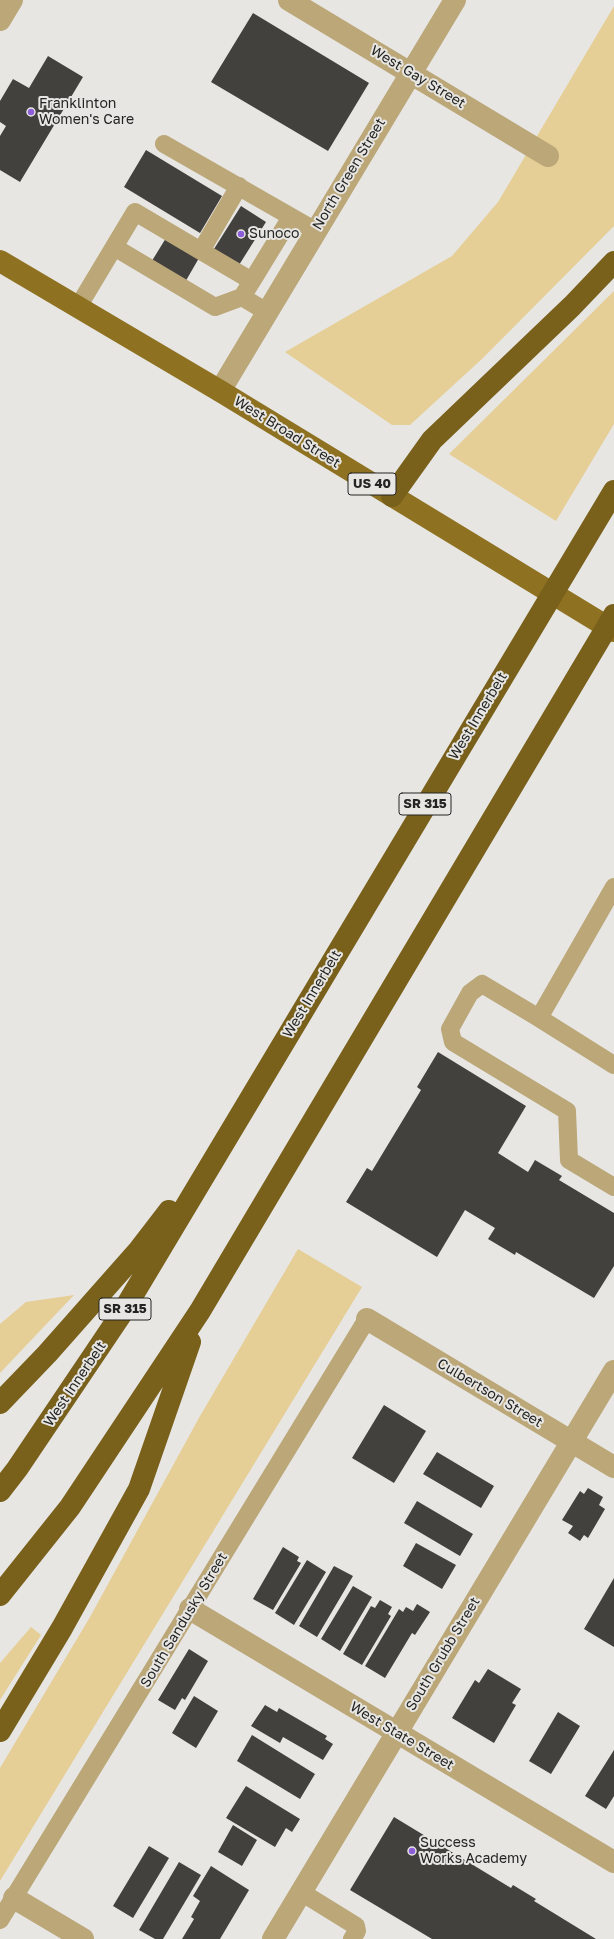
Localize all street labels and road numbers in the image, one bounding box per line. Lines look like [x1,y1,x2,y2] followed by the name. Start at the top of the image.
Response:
[367,42,469,112] street label: West Gay Street
[309,115,389,233] street label: North Green Street
[231,393,343,471] street label: West Broad Street
[348,473,396,495] road number: US 40
[445,669,511,763] street label: West Innerbelt
[399,793,451,815] road number: SR 315
[279,947,345,1041] street label: West Innerbelt
[99,1298,151,1320] road number: SR 315
[40,1338,110,1430] street label: West Innerbelt
[434,1355,546,1431] street label: Culbertson Street
[137,1550,231,1690] street label: South Sandusky Street
[402,1594,484,1714] street label: South Grubb Street
[347,1698,457,1774] street label: West State Street

